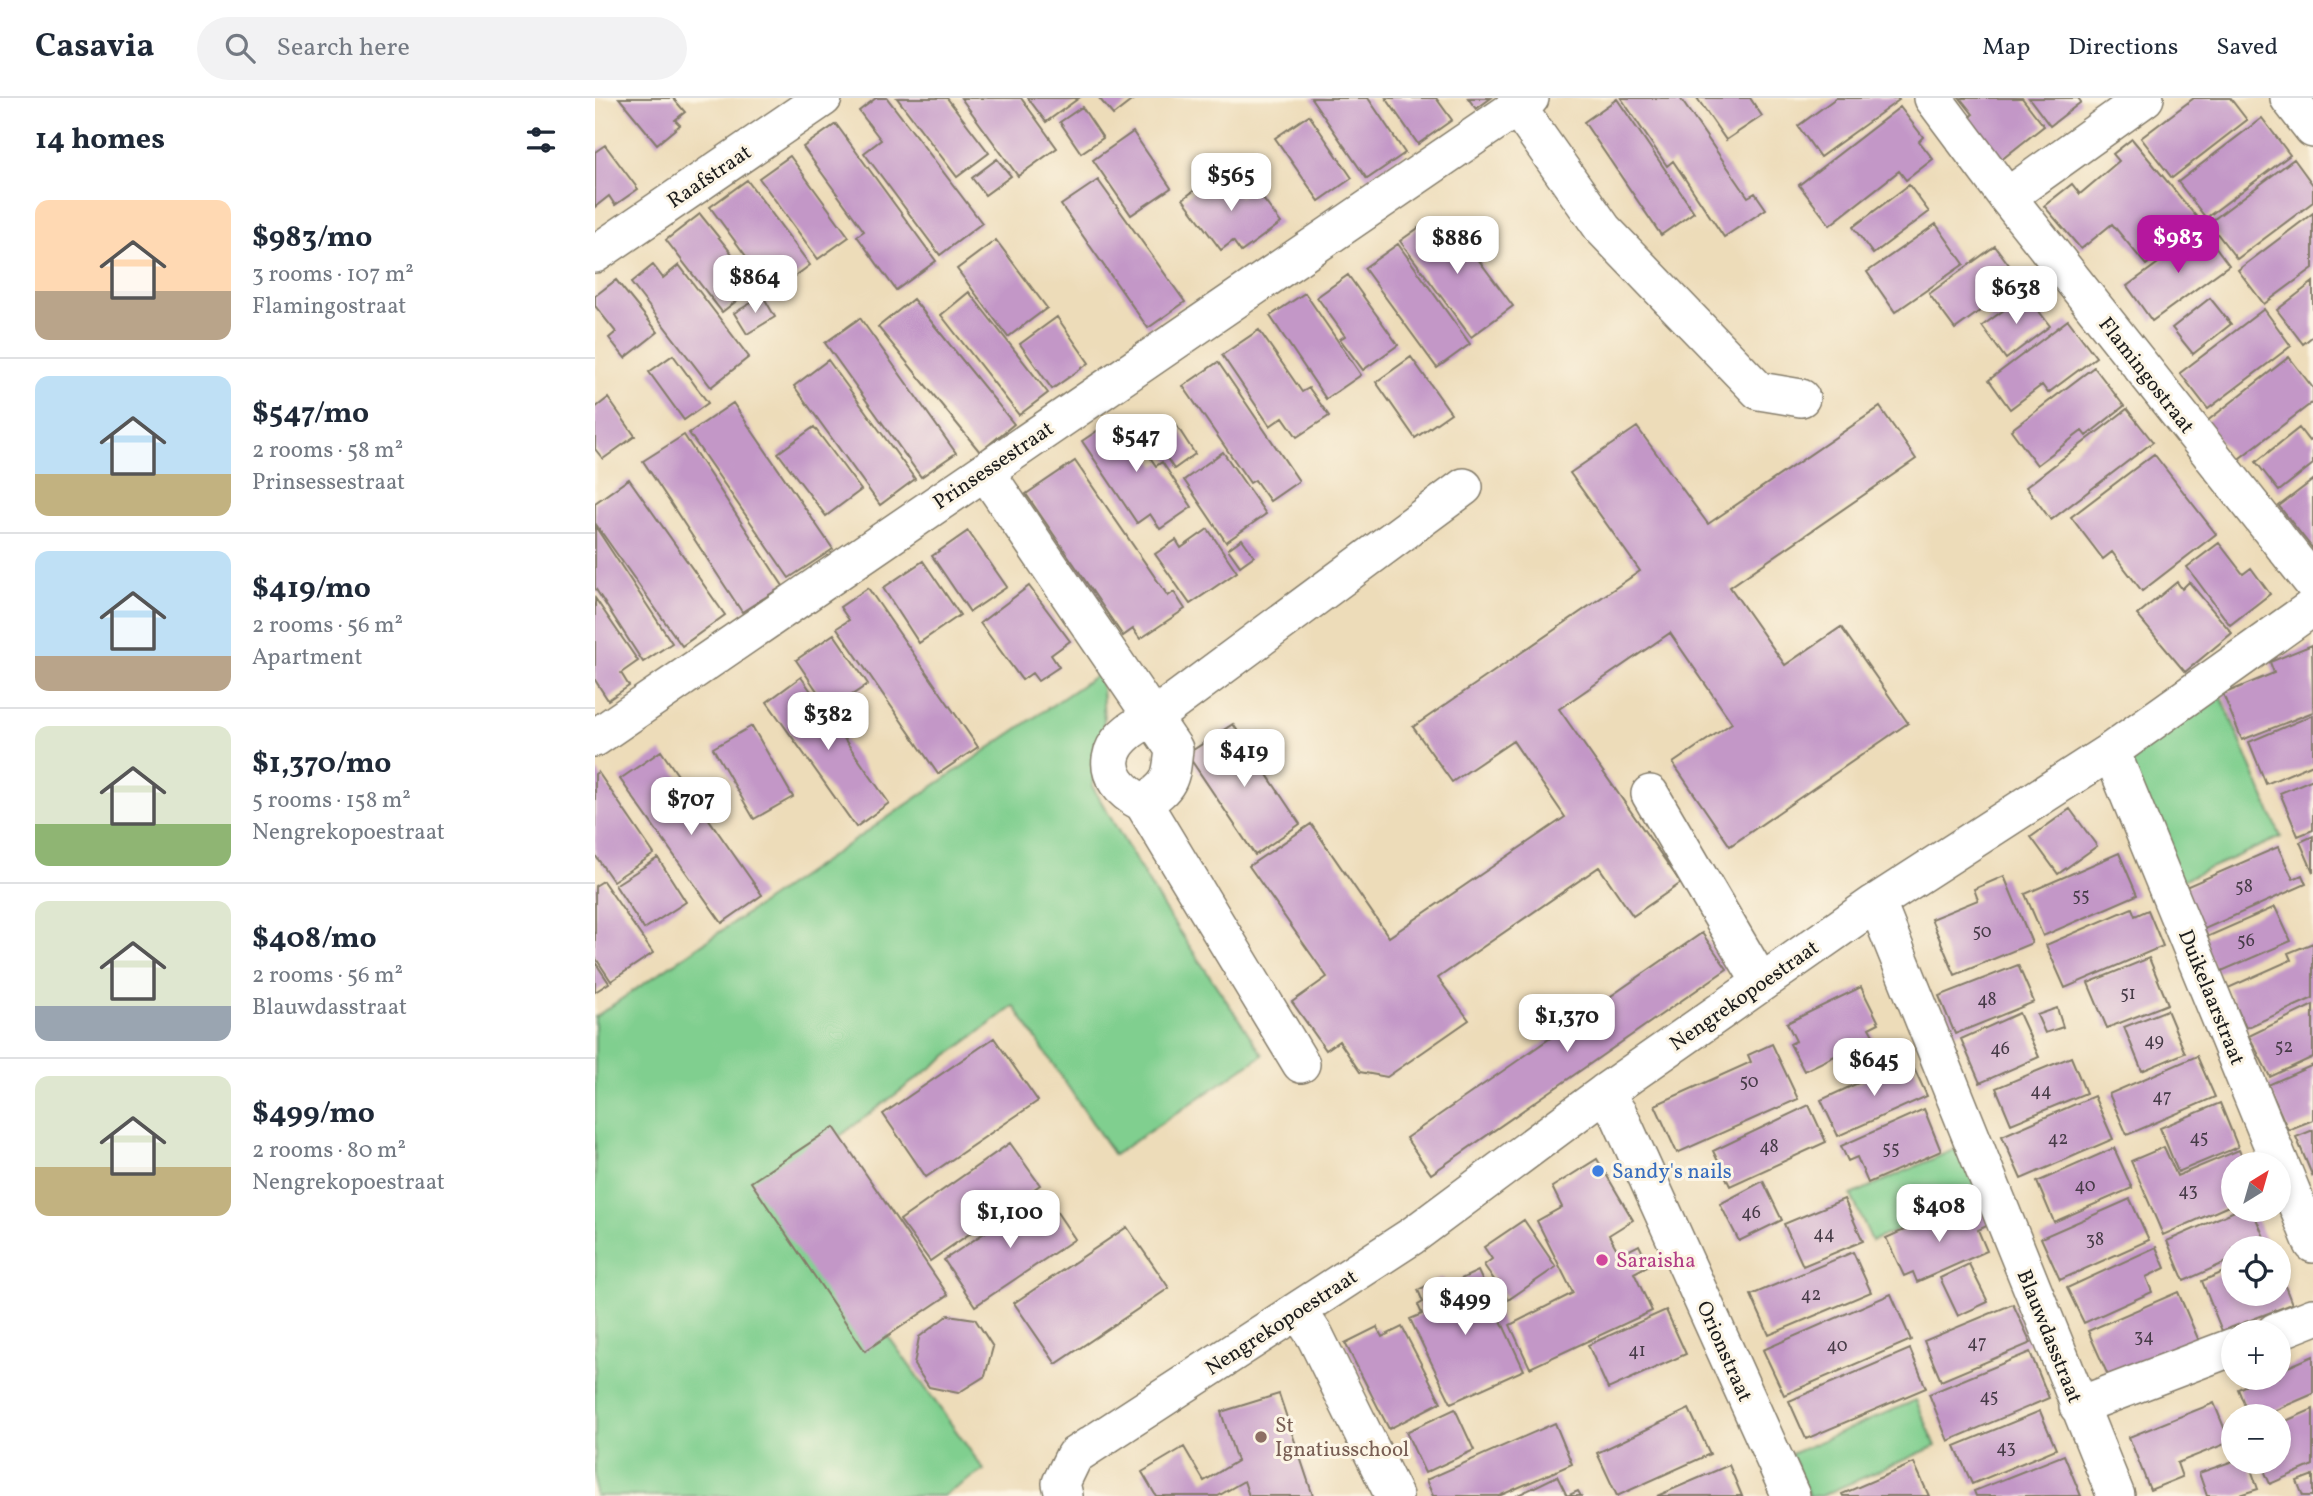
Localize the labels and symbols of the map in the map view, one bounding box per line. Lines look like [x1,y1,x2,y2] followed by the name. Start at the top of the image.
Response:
[662,138,758,216] street label: Raafstraat
[1190,153,1272,213] pin: $565
[1416,216,1498,276] pin: $886
[2137,216,2219,275] pin: $983
[714,256,796,315] pin: $864
[1975,266,2057,326] pin: $638
[2091,311,2201,440] street label: Flamingostraat
[1095,414,1177,474] pin: $547
[928,415,1060,517] street label: Prinsessestraat
[787,692,869,752] pin: $382
[1203,730,1285,789] pin: $419
[650,778,732,837] pin: $707
[2235,875,2253,900] house number: 58
[2072,884,2090,909] house number: 55
[1972,920,1992,945] house number: 50
[2170,926,2251,1070] street label: Duikelaarstraat
[2237,929,2255,954] house number: 56
[1664,934,1825,1059] street label: Nengrekopoestraat
[2120,982,2136,1007] house number: 51
[1977,988,1997,1013] house number: 48
[1510,995,1624,1054] pin: $1,370
[2144,1029,2164,1054] house number: 49
[2275,1035,2293,1060] house number: 52
[1990,1037,2010,1062] house number: 46
[1833,1038,1915,1098] pin: $645
[1739,1070,1759,1095] house number: 50
[2030,1079,2052,1104] house number: 44
[2152,1085,2172,1110] house number: 47
[2190,1126,2208,1151] house number: 45
[2048,1127,2068,1152] house number: 42
[1759,1135,1779,1160] house number: 48
[1882,1137,1900,1162] house number: 55
[2221,1152,2291,1222] north arrow
[1612,1158,1732,1187] place label: Sandy's nails
[1590,1163,1606,1179] marker: Sandy's nails
[2074,1174,2096,1199] house number: 40
[2178,1179,2198,1204] house number: 43
[1898,1184,1980,1244] pin: $408
[953,1190,1067,1250] pin: $1,100
[1741,1201,1761,1226] house number: 46
[1813,1222,1835,1247] house number: 44
[2086,1228,2104,1253] house number: 38
[1616,1247,1696,1276] place label: Saraisha
[1594,1252,1610,1268] marker: Saraisha
[1200,1263,1364,1383] street label: Nengrekopoestraat
[2009,1266,2089,1408] street label: Blauwdasstraat
[1424,1278,1506,1337] pin: $499
[1801,1283,1821,1308] house number: 42
[1689,1297,1759,1407] street label: Orionstraat
[2134,1325,2154,1350] house number: 34
[1967,1331,1987,1356] house number: 47
[1826,1334,1848,1359] house number: 40
[1628,1339,1646,1364] house number: 41
[1980,1385,1998,1410] house number: 45
[1275,1412,1409,1465] place label: St Ignatiusschool
[1253,1429,1269,1445] marker: St Ignatiusschool
[1996,1436,2016,1461] house number: 43

